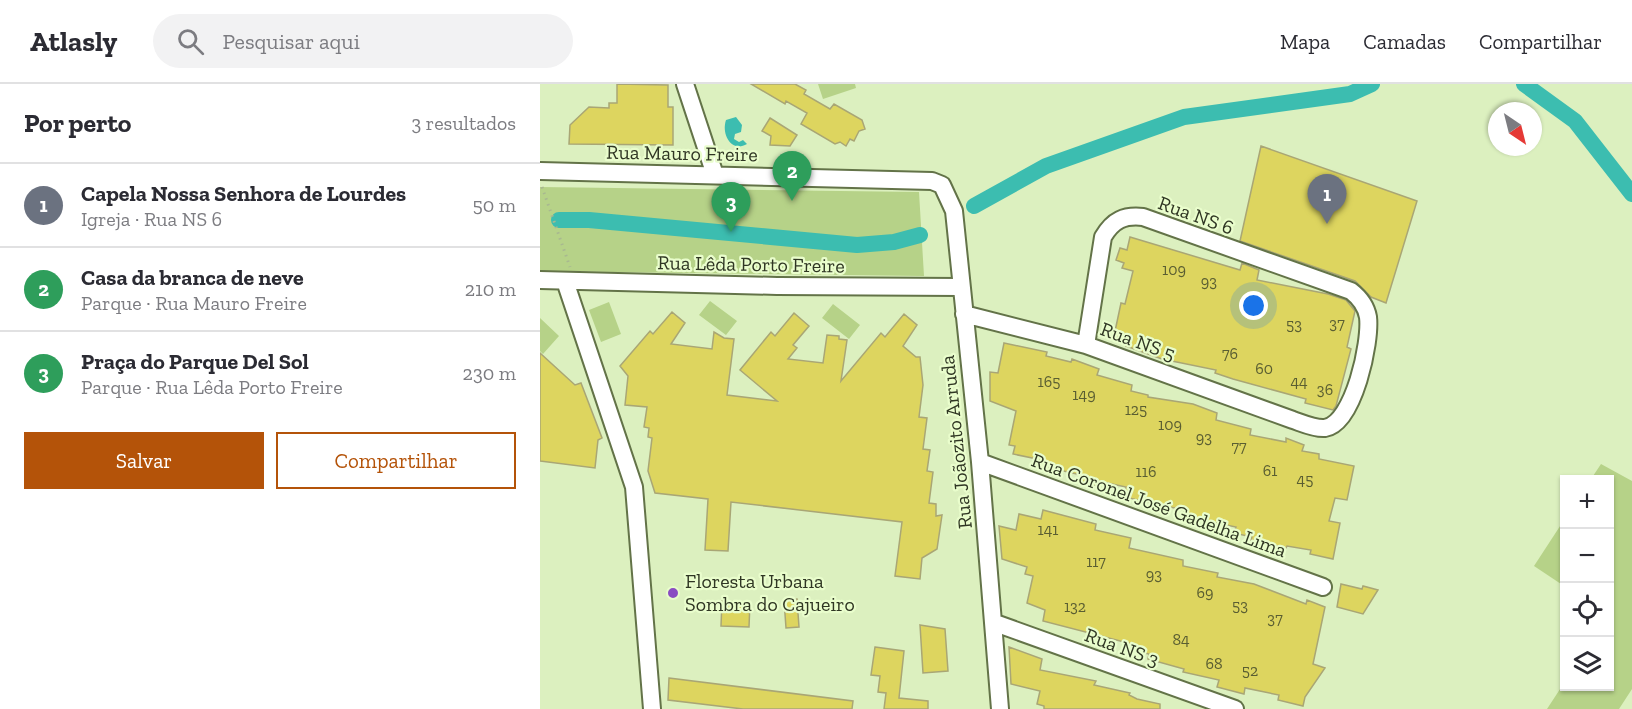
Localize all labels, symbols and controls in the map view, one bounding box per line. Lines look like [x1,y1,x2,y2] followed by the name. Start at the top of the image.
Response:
[153,14,573,68] search box
[30,25,117,58] text: Atlasly
[174,25,207,58] icon: search
[222,28,360,55] text: Pesquisar aqui
[1280,29,1330,54] text: Mapa
[1363,29,1446,54] text: Camadas
[1479,29,1602,54] text: Compartilhar
[1488,102,1542,156] north arrow
[24,107,131,139] text: Por perto
[412,111,516,135] text: 3 resultados
[606,140,758,166] street label: Rua Mauro Freire
[772,152,812,201] pin: 2
[1308,174,1346,224] pin: 1
[81,180,406,207] text: Capela Nossa Senhora de Lourdes
[712,182,750,232] pin: 3
[1155,190,1237,240] street label: Rua NS 6
[39,193,48,217] text: 1
[472,193,516,217] text: 50 m
[81,207,222,231] text: Igreja · Rua NS 6
[657,250,845,278] street label: Rua Lêda Porto Freire
[1162,260,1186,279] house number: 109
[81,264,304,291] text: Casa da branca de neve
[1201,272,1217,291] house number: 93
[38,277,49,301] text: 2
[465,277,516,301] text: 210 m
[81,291,307,315] text: Parque · Rua Mauro Freire
[1239,291,1268,320] your location
[1329,314,1345,333] house number: 37
[1286,315,1302,334] house number: 53
[1097,316,1179,366] street label: Rua NS 5
[1222,344,1238,363] house number: 76
[81,348,309,375] text: Praça do Parque Del Sol
[935,354,977,530] street label: Rua Joãozito Arruda
[1255,359,1273,378] house number: 60
[38,361,49,385] text: 3
[463,361,516,385] text: 230 m
[1038,372,1060,391] house number: 165
[1290,372,1308,391] house number: 44
[81,375,343,399] text: Parque · Rua Lêda Porto Freire
[1317,380,1333,399] house number: 36
[1072,385,1096,404] house number: 149
[1125,400,1147,419] house number: 125
[1158,415,1182,434] house number: 109
[1196,428,1212,447] house number: 93
[24,432,264,489] button: Salvar
[276,432,516,489] button: Compartilhar
[1231,437,1247,456] house number: 77
[1028,448,1290,562] street label: Rua Coronel José Gadelha Lima
[1263,461,1277,480] house number: 61
[1136,462,1156,481] house number: 116
[1297,470,1313,489] house number: 45
[1560,475,1614,691] map controls
[1560,475,1614,529] button: +
[1038,520,1058,539] house number: 141
[1560,529,1614,583] button: −
[1086,552,1106,571] house number: 117
[1146,565,1162,584] house number: 93
[685,569,855,616] place label: Floresta Urbana Sombra do Cajueiro
[1197,583,1214,602] house number: 69
[1560,583,1614,637] button: locate
[666,586,680,600] marker: Floresta Urbana Sombra do Cajueiro
[1232,596,1248,615] house number: 53
[1064,597,1086,616] house number: 132
[1267,609,1283,628] house number: 37
[1081,622,1163,672] street label: Rua NS 3
[1172,630,1190,649] house number: 84
[1560,637,1614,691] button: layers
[1205,654,1223,673] house number: 68
[1242,661,1258,680] house number: 52

